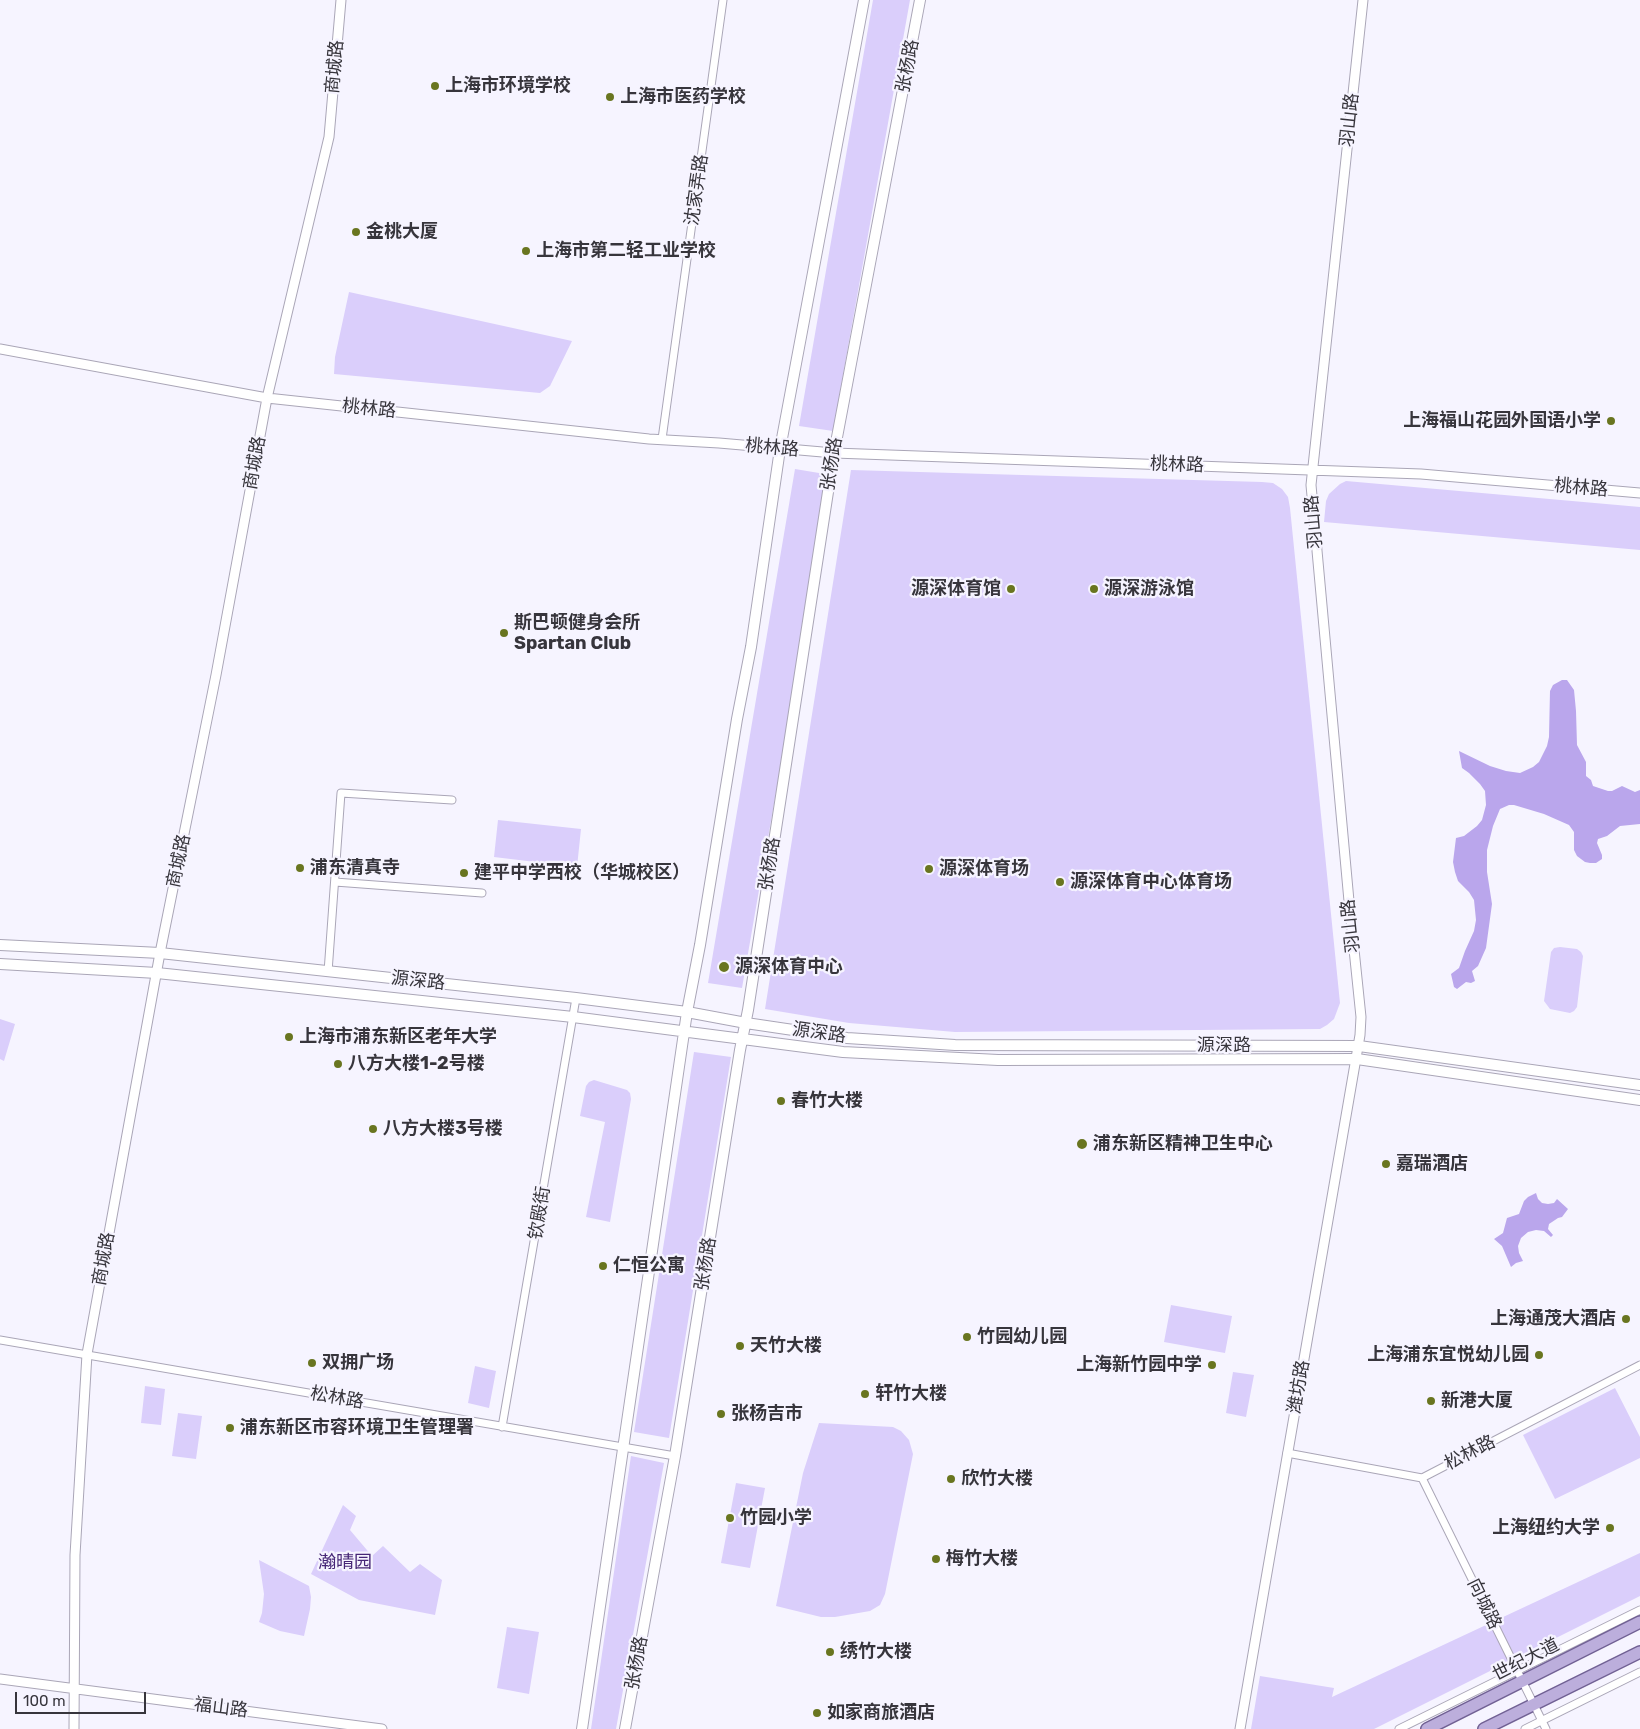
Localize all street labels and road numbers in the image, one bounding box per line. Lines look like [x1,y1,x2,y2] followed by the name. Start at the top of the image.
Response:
[892,37,924,95] street label: 张杨路
[322,39,348,95] street label: 商城路
[1336,92,1364,148] street label: 羽山路
[681,153,713,227] street label: 沈家弄路
[341,395,397,423] street label: 桃林路
[240,435,270,491] street label: 商城路
[744,435,800,461] street label: 桃林路
[817,436,847,492] street label: 张杨路
[1150,453,1204,477] street label: 桃林路
[1553,475,1609,501] street label: 桃林路
[1301,494,1327,550] street label: 羽山路
[163,832,195,890] street label: 商城路
[755,836,785,892] street label: 张杨路
[1337,898,1365,954] street label: 羽山路
[390,967,446,995] street label: 源深路
[791,1019,847,1047] street label: 源深路
[1197,1035,1251,1057] street label: 源深路
[525,1185,555,1241] street label: 钦殿街
[89,1231,119,1287] street label: 商城路
[691,1236,721,1292] street label: 张杨路
[1284,1359,1314,1415] street label: 潍坊路
[309,1383,365,1413] street label: 松林路
[1441,1431,1499,1475] street label: 松林路
[1462,1575,1506,1633] street label: 向城路
[1489,1634,1563,1686] street label: 世纪大道
[622,1635,652,1691] street label: 张杨路
[193,1694,249,1722] street label: 福山路

